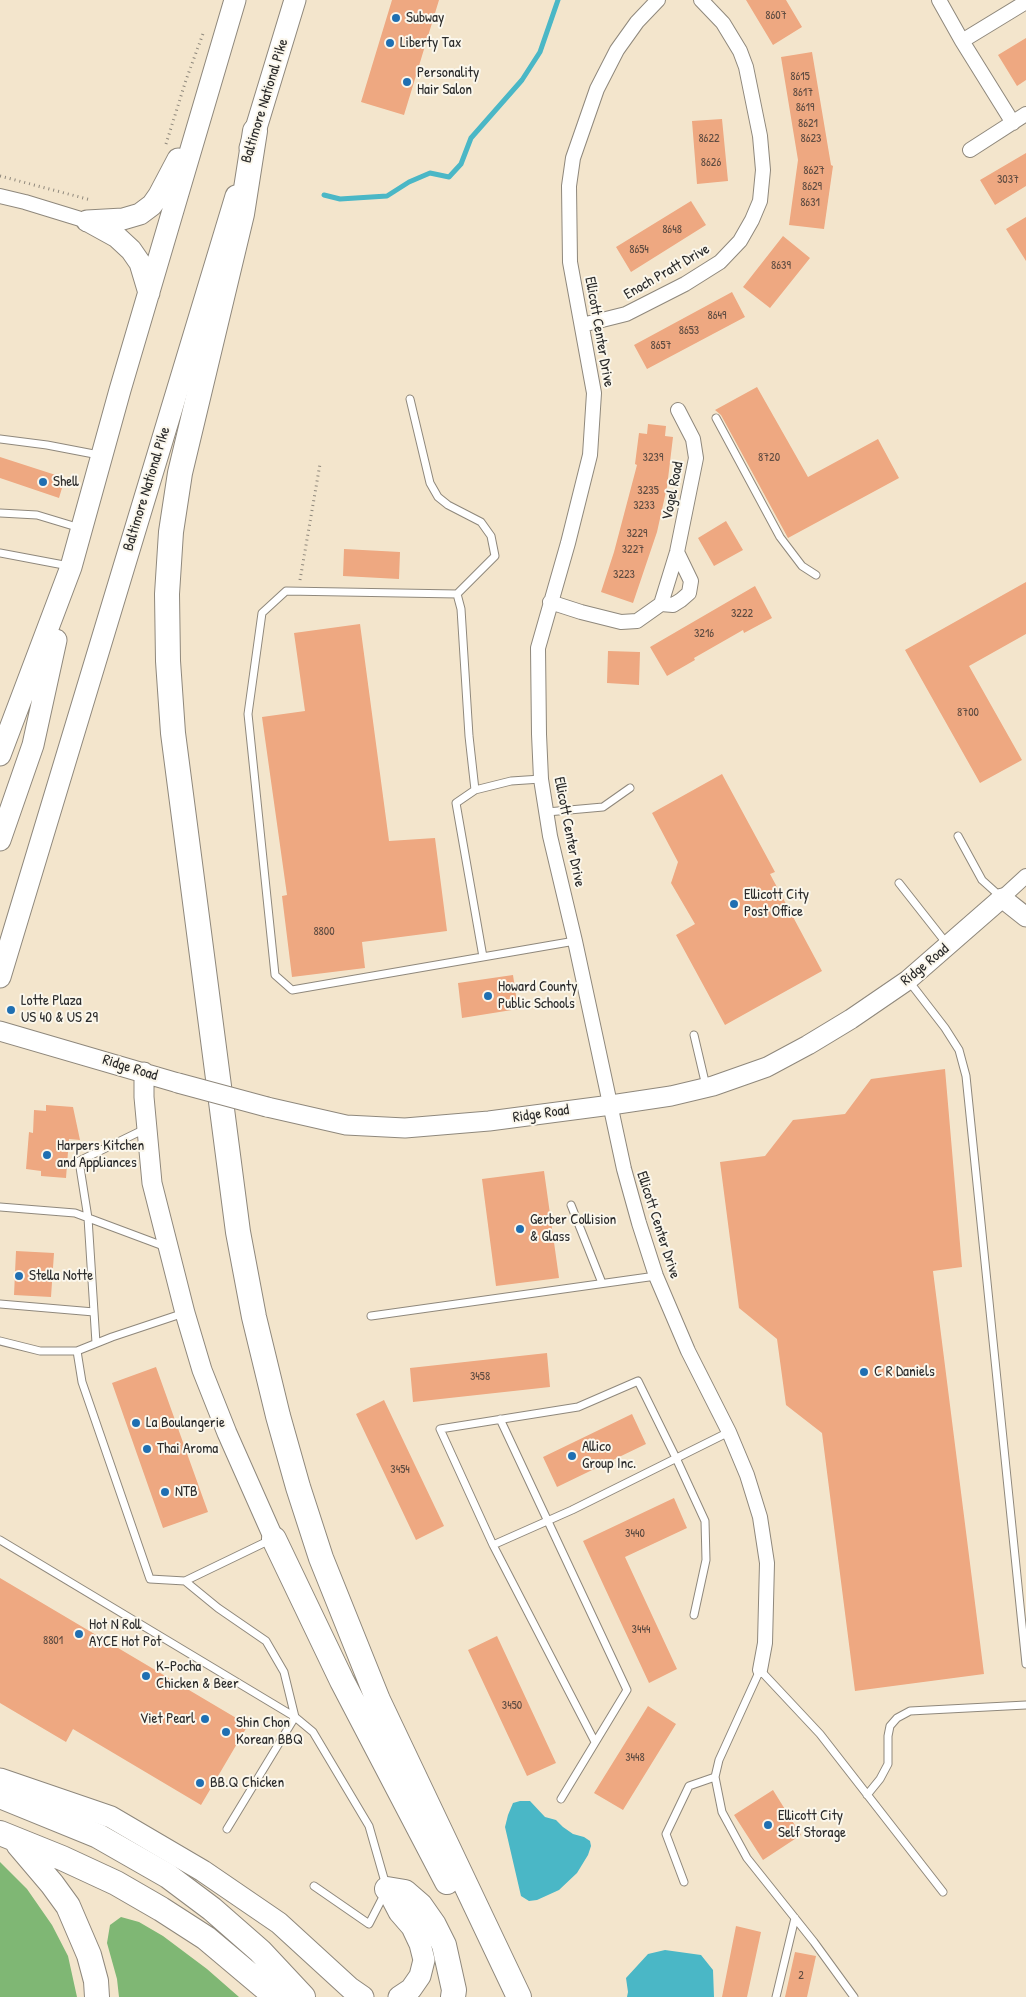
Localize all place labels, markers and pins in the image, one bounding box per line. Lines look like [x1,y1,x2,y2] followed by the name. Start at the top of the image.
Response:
[406,9,444,27] place label: Subway
[390,12,402,24] marker: Subway
[400,34,461,52] place label: Liberty Tax
[384,37,396,49] marker: Liberty Tax
[417,64,479,99] place label: Personality Hair Salon
[401,76,413,88] marker: Personality Hair Salon
[53,473,79,491] place label: Shell
[37,476,49,488] marker: Shell
[744,886,809,921] place label: Ellicott City Post Office
[728,898,740,910] marker: Ellicott City Post Office
[498,978,578,1013] place label: Howard County Public Schools
[482,990,494,1002] marker: Howard County Public Schools
[21,992,98,1027] place label: Lotte Plaza US 40 & US 29
[5,1004,17,1016] marker: Lotte Plaza US 40 & US 29
[57,1137,144,1172] place label: Harpers Kitchen and Appliances
[41,1149,53,1161] marker: Harpers Kitchen and Appliances
[530,1211,616,1246] place label: Gerber Collision & Glass
[514,1223,526,1235] marker: Gerber Collision & Glass
[29,1267,93,1285] place label: Stella Notte
[13,1270,25,1282] marker: Stella Notte
[874,1363,935,1381] place label: C R Daniels
[858,1366,870,1378] marker: C R Daniels
[146,1414,225,1432] place label: La Boulangerie
[130,1417,142,1429] marker: La Boulangerie
[582,1438,636,1473] place label: Allico Group Inc.
[157,1440,218,1458] place label: Thai Aroma
[141,1443,153,1455] marker: Thai Aroma
[566,1450,578,1462] marker: Allico Group Inc.
[175,1483,198,1501] place label: NTB
[159,1486,171,1498] marker: NTB
[89,1616,161,1651] place label: Hot N Roll AYCE Hot Pot
[73,1628,85,1640] marker: Hot N Roll AYCE Hot Pot
[156,1658,239,1693] place label: K-Pocha Chicken & Beer
[140,1670,152,1682] marker: K-Pocha Chicken & Beer
[140,1710,195,1728] place label: Viet Pearl
[199,1713,211,1725] marker: Viet Pearl
[236,1714,303,1749] place label: Shin Chon Korean BBQ
[220,1726,232,1738] marker: Shin Chon Korean BBQ
[210,1774,284,1792] place label: BB.Q Chicken
[194,1777,206,1789] marker: BB.Q Chicken
[778,1807,846,1842] place label: Ellicott City Self Storage
[762,1819,774,1831] marker: Ellicott City Self Storage

